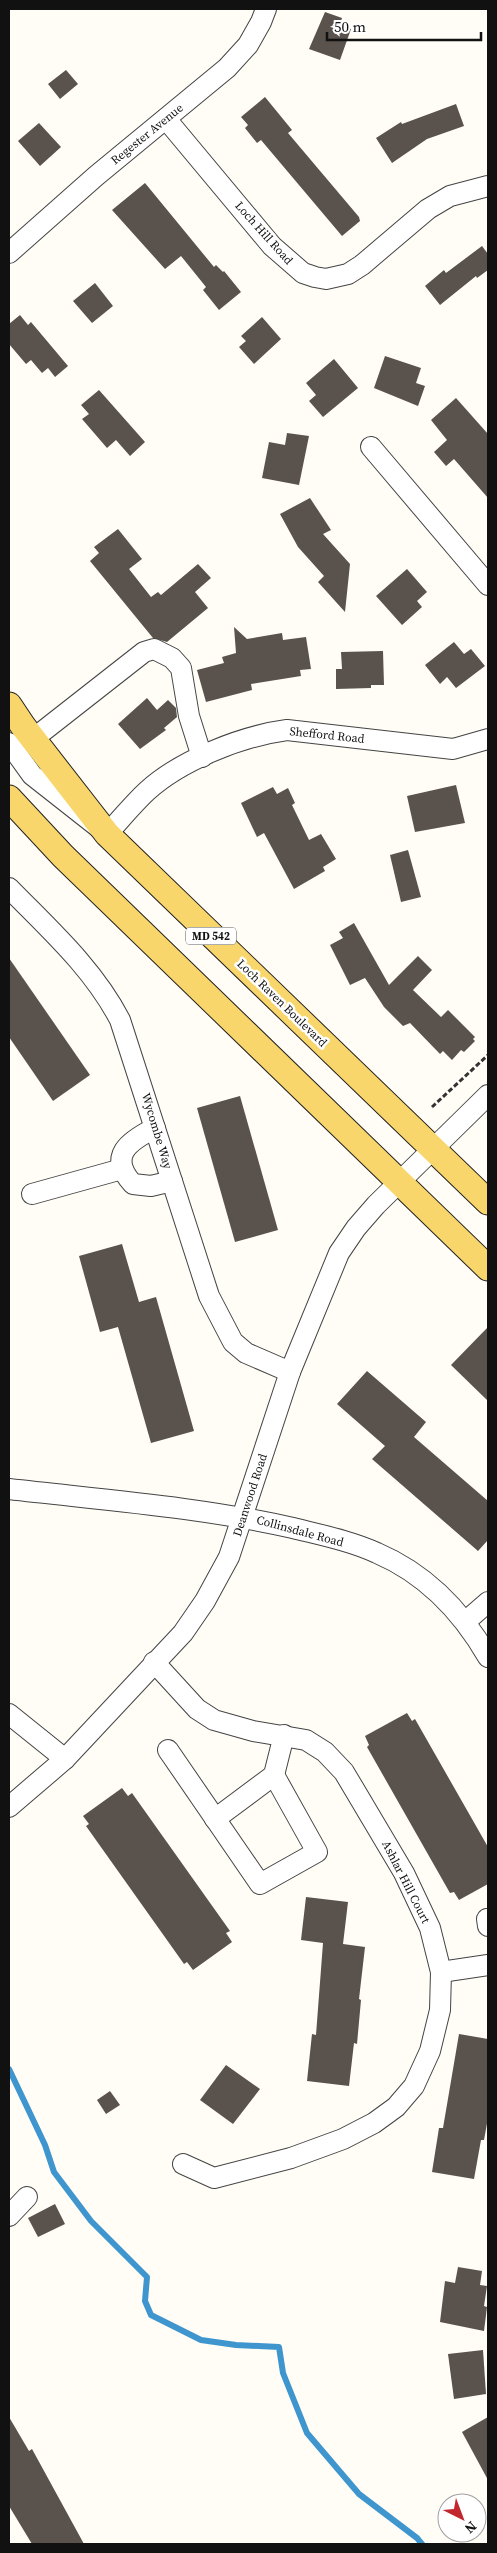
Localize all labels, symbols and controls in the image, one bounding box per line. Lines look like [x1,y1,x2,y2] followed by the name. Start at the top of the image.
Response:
[327,10,481,42] scale bar
[334,16,366,37] text: 50 m
[108,100,186,168] street label: Regester Avenue
[231,198,297,268] street label: Loch Hill Road
[289,723,365,747] street label: Shefford Road
[186,928,236,944] road number: MD 542
[233,956,331,1050] street label: Loch Raven Boulevard
[138,1091,176,1172] street label: Wycombe Way
[229,1451,271,1539] street label: Deanwood Road
[255,1512,346,1550] street label: Collinsdale Road
[378,1838,434,1926] street label: Ashlar Hill Court
[437,2493,487,2543] north arrow
[460,2517,481,2539] text: N

